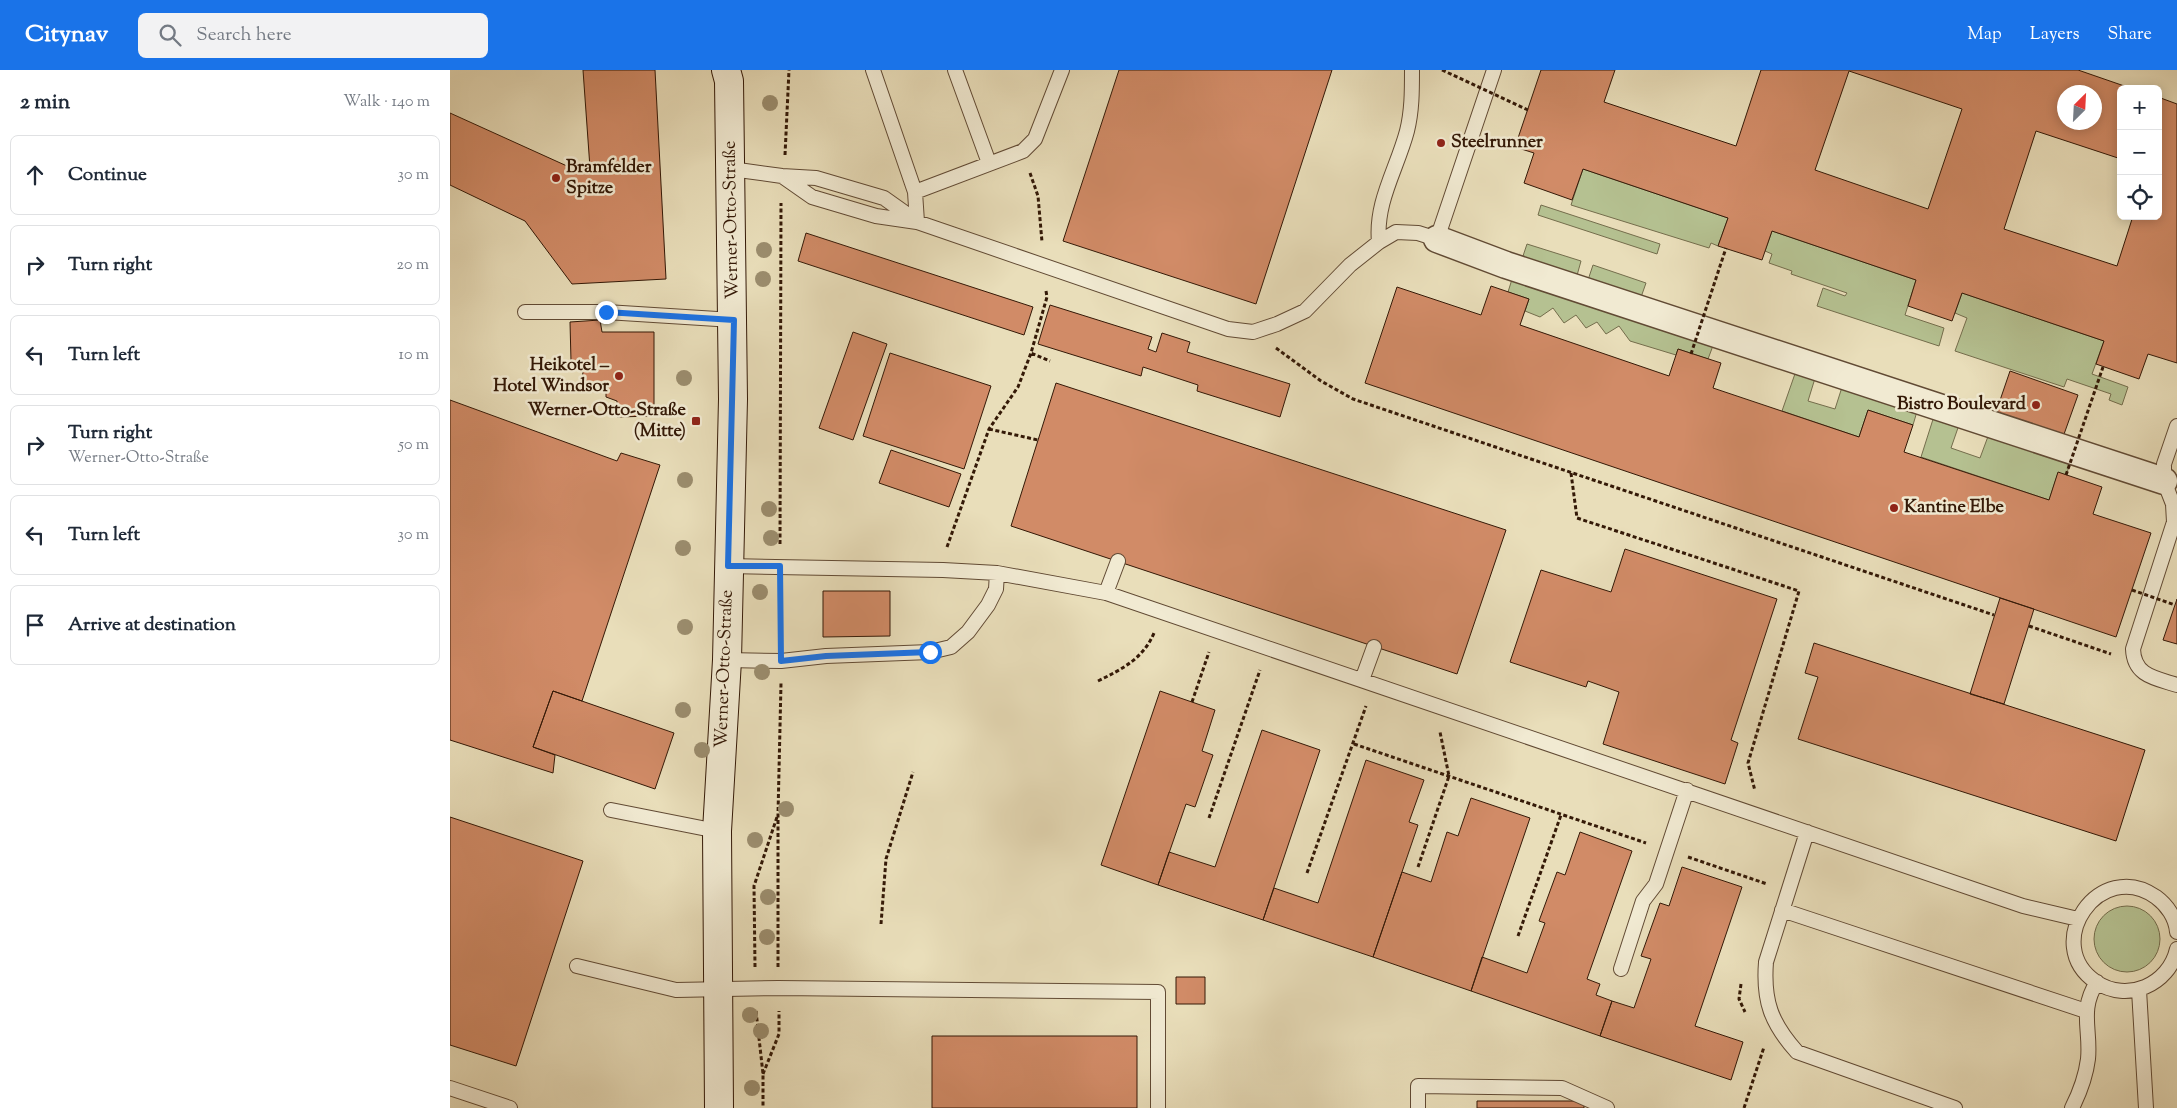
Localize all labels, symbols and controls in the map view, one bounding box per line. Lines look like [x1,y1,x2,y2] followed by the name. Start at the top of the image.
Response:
[138,13,488,58] search box
[25,18,108,52] text: Citynav
[156,21,184,49] icon: search
[196,22,292,49] text: Search here
[1967,22,2002,48] text: Map
[2030,22,2080,48] text: Layers
[2108,22,2152,48] text: Share
[2057,85,2102,130] north arrow
[2117,85,2162,220] map controls
[2117,85,2162,130] button: +
[20,88,70,118] text: 2 min
[343,91,430,114] text: Walk · 140 m
[1451,130,1543,156] place label: Steelrunner
[2117,130,2162,175] button: −
[1435,137,1447,149] marker: Steelrunner
[718,141,746,299] street label: Werner-Otto-Straße
[566,155,652,202] place label: Bramfelder Spitze
[21,161,49,189] icon: ahead
[68,162,147,189] text: Continue
[398,164,429,187] text: 30 m
[550,172,562,184] marker: Bramfelder Spitze
[2117,175,2162,220] button: locate
[21,251,49,279] icon: right
[68,252,152,279] text: Turn right
[396,254,429,277] text: 20 m
[595,301,618,324] route end
[21,341,49,369] icon: left
[68,342,140,369] text: Turn left
[399,344,429,367] text: 10 m
[493,353,610,400] place label: Heikotel – Hotel Windsor
[613,370,625,382] marker: Heikotel – Hotel Windsor
[1897,392,2027,418] place label: Bistro Boulevard
[527,398,687,445] place label: Werner-Otto-Straße (Mitte)
[2030,399,2042,411] marker: Bistro Boulevard
[690,415,702,427] marker: Werner-Otto-Straße (Mitte)
[68,420,152,447] text: Turn right
[21,431,49,459] icon: right
[398,434,429,457] text: 50 m
[68,447,209,470] text: Werner-Otto-Straße
[1904,495,2005,521] place label: Kantine Elbe
[1888,502,1900,514] marker: Kantine Elbe
[21,521,49,549] icon: left
[68,522,140,549] text: Turn left
[398,524,429,547] text: 30 m
[709,589,741,749] street label: Werner-Otto-Straße
[21,611,49,639] icon: arrive
[68,612,236,639] text: Arrive at destination
[919,641,942,664] route start

